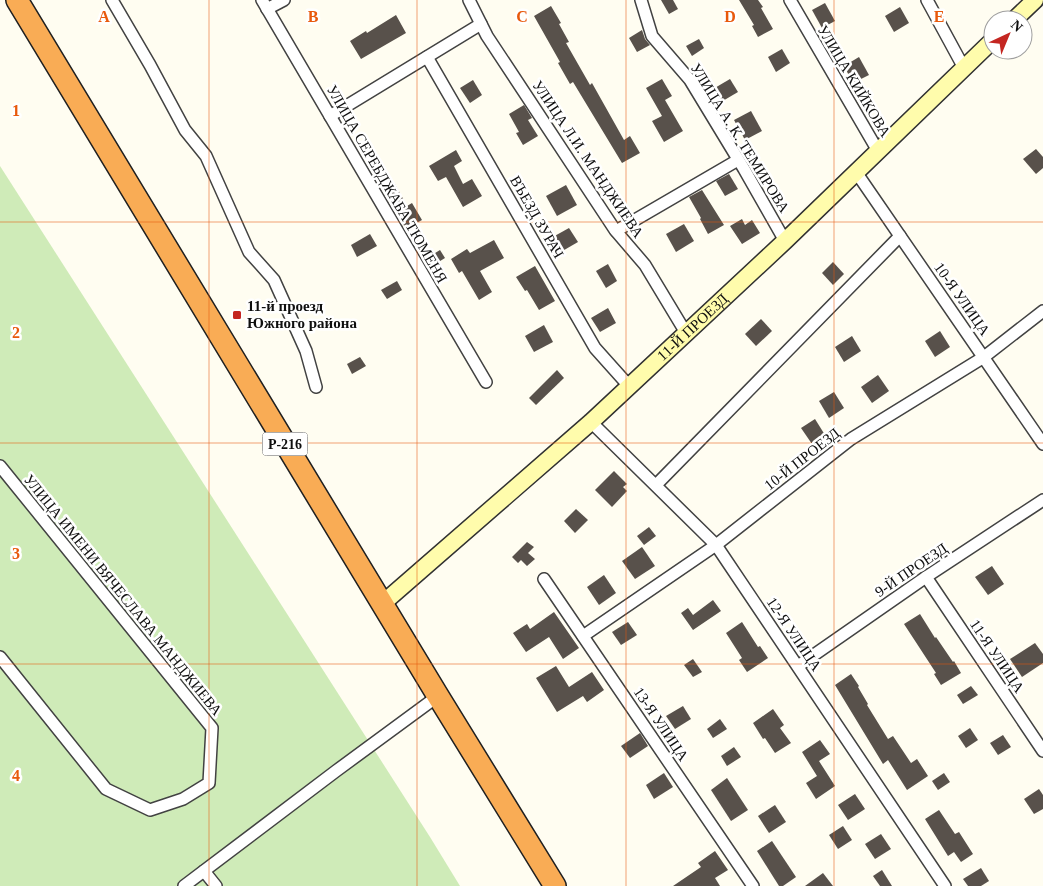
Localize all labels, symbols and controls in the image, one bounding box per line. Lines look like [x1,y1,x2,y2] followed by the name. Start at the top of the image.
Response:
[98,8,110,25] text: A
[308,8,319,25] text: B
[516,8,528,25] text: C
[724,8,736,25] text: D
[934,8,944,25] text: E
[983,10,1033,60] north arrow
[1008,17,1026,35] text: N
[814,22,894,140] street label: УЛИЦА КИЙКОВА
[687,60,793,216] street label: УЛИЦА А. К. ТЕМИРОВА
[529,77,647,241] street label: УЛИЦА Л.И. МАНДЖИЕВА
[324,82,450,286] street label: УЛИЦА СЕРЕБДЖАБА ТЮМЕНЯ
[12,102,20,119] text: 1
[507,173,567,261] street label: ВЪЕЗД ЗУРАЧ
[931,259,993,339] street label: 10-Я УЛИЦА
[654,291,731,364] street label: 11-Й ПРОЕЗД
[247,298,357,331] place label: 11-й проезд Южного района
[231,309,243,321] marker: 11-й проезд Южного района
[12,324,20,341] text: 2
[761,425,843,493] street label: 10-Й ПРОЕЗД
[262,432,308,456] road number: Р-216
[21,471,225,719] street label: УЛИЦА ИМЕНИ ВЯЧЕСЛАВА МАНДЖИЕВА
[872,540,950,600] street label: 9-Й ПРОЕЗД
[12,545,20,562] text: 3
[764,594,825,674] street label: 12-Я УЛИЦА
[967,616,1027,696] street label: 11-Я УЛИЦА
[631,684,692,764] street label: 13-Я УЛИЦА
[12,767,20,784] text: 4

